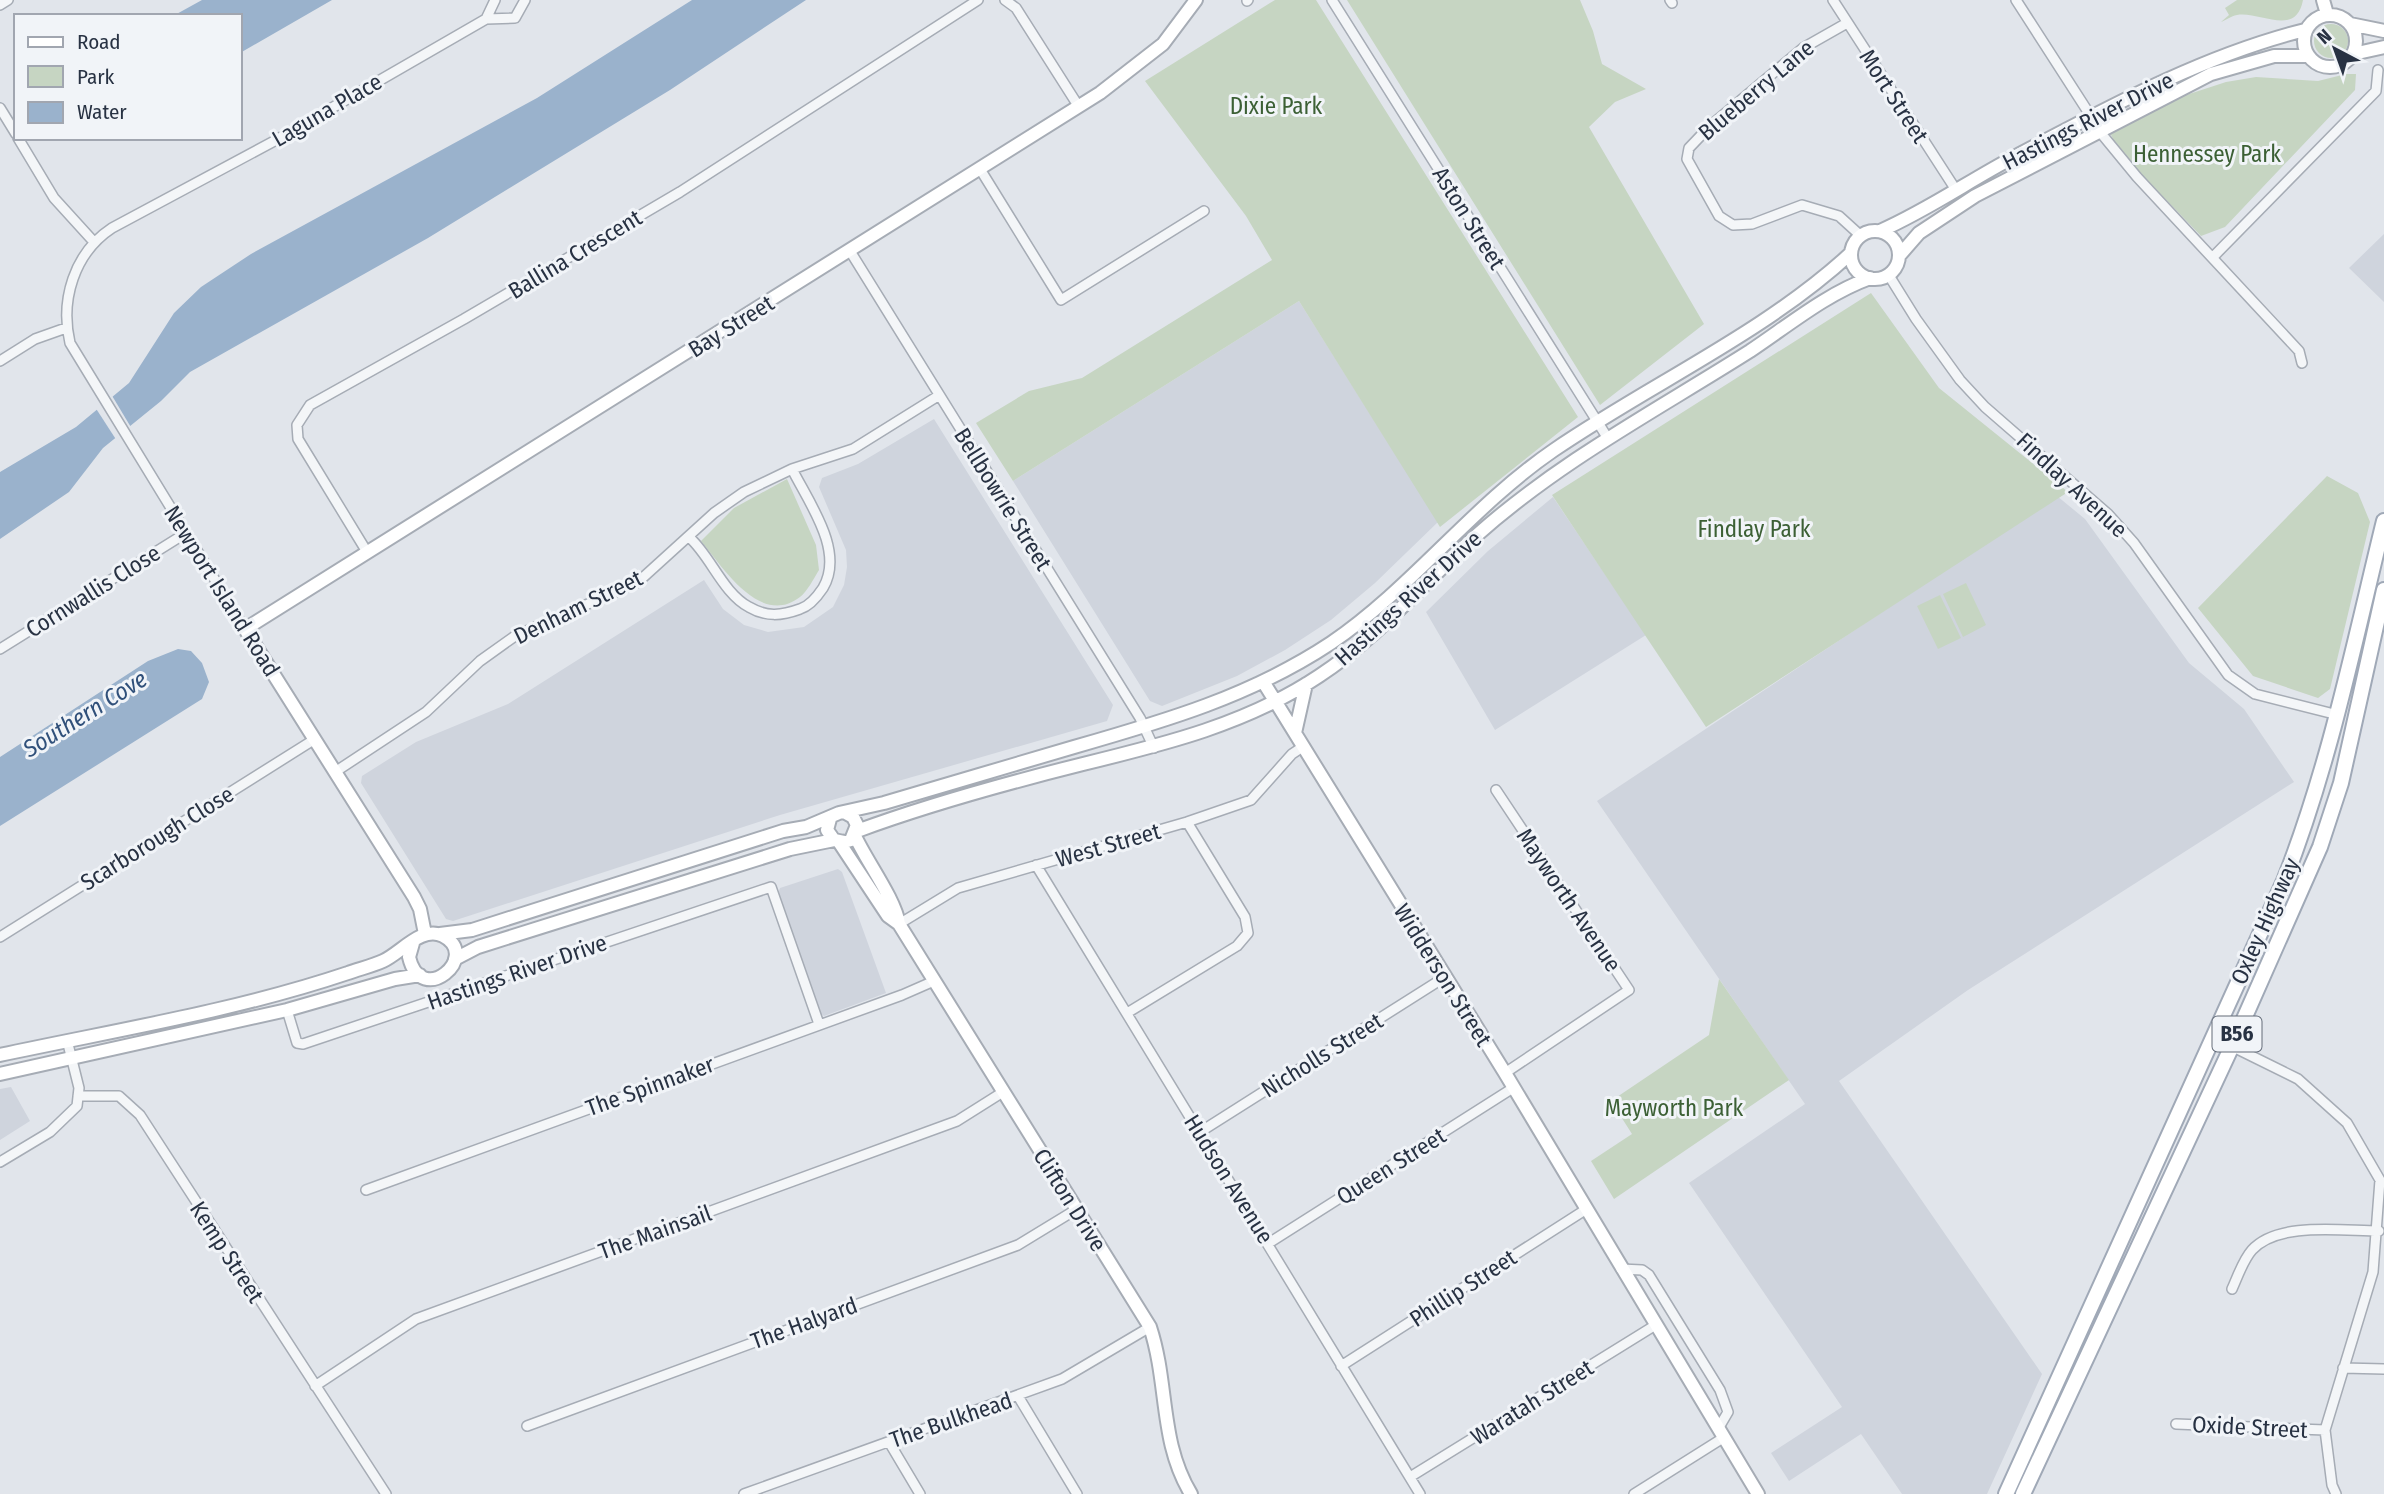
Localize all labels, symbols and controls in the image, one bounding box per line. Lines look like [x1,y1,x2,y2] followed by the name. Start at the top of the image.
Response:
[14,14,242,140] legend
[2300,14,2370,84] north arrow
[2312,24,2336,49] text: N
[77,29,121,55] text: Road
[1693,34,1819,146] street label: Blueberry Lane
[1853,44,1935,148] street label: Mort Street
[77,64,115,90] text: Park
[1998,66,2178,176] street label: Hastings River Drive
[267,67,387,153] street label: Laguna Place
[1230,92,1323,120] park label: Dixie Park
[77,99,127,125] text: Water
[2133,140,2281,168] park label: Hennessey Park
[1427,162,1512,275] street label: Aston Street
[503,203,647,305] street label: Ballina Crescent
[683,289,779,363] street label: Bay Street
[948,423,1058,576] street label: Bellbowrie Street
[2011,427,2133,543] street label: Findlay Avenue
[158,500,286,682] street label: Newport Island Road
[1698,515,1811,543] park label: Findlay Park
[1329,525,1487,671] street label: Hastings River Drive
[21,539,165,643] street label: Cornwallis Close
[509,564,647,650] street label: Denham Street
[17,665,152,764] water label: Southern Cove
[75,780,239,896] street label: Scarborough Close
[1052,817,1164,873] street label: West Street
[1511,823,1627,977] street label: Mayworth Avenue
[2225,853,2306,989] street label: Oxley Highway
[1388,899,1498,1052] street label: Widderson Street
[423,928,611,1016] street label: Hastings River Drive
[1256,1006,1388,1103] street label: Nicholls Street
[2212,1016,2262,1052] road number: B56
[582,1050,718,1122] street label: The Spinnaker
[1605,1094,1744,1122] park label: Mayworth Park
[1178,1109,1280,1249] street label: Hudson Avenue
[1331,1121,1451,1211] street label: Queen Street
[1027,1143,1113,1257] street label: Clifton Drive
[184,1196,270,1308] street label: Kemp Street
[595,1199,715,1265] street label: The Mainsail
[1404,1243,1522,1333] street label: Phillip Street
[747,1291,861,1355] street label: The Halyard
[1466,1353,1599,1451] street label: Waratah Street
[886,1386,1016,1454] street label: The Bulkhead
[2191,1410,2309,1444] street label: Oxide Street

